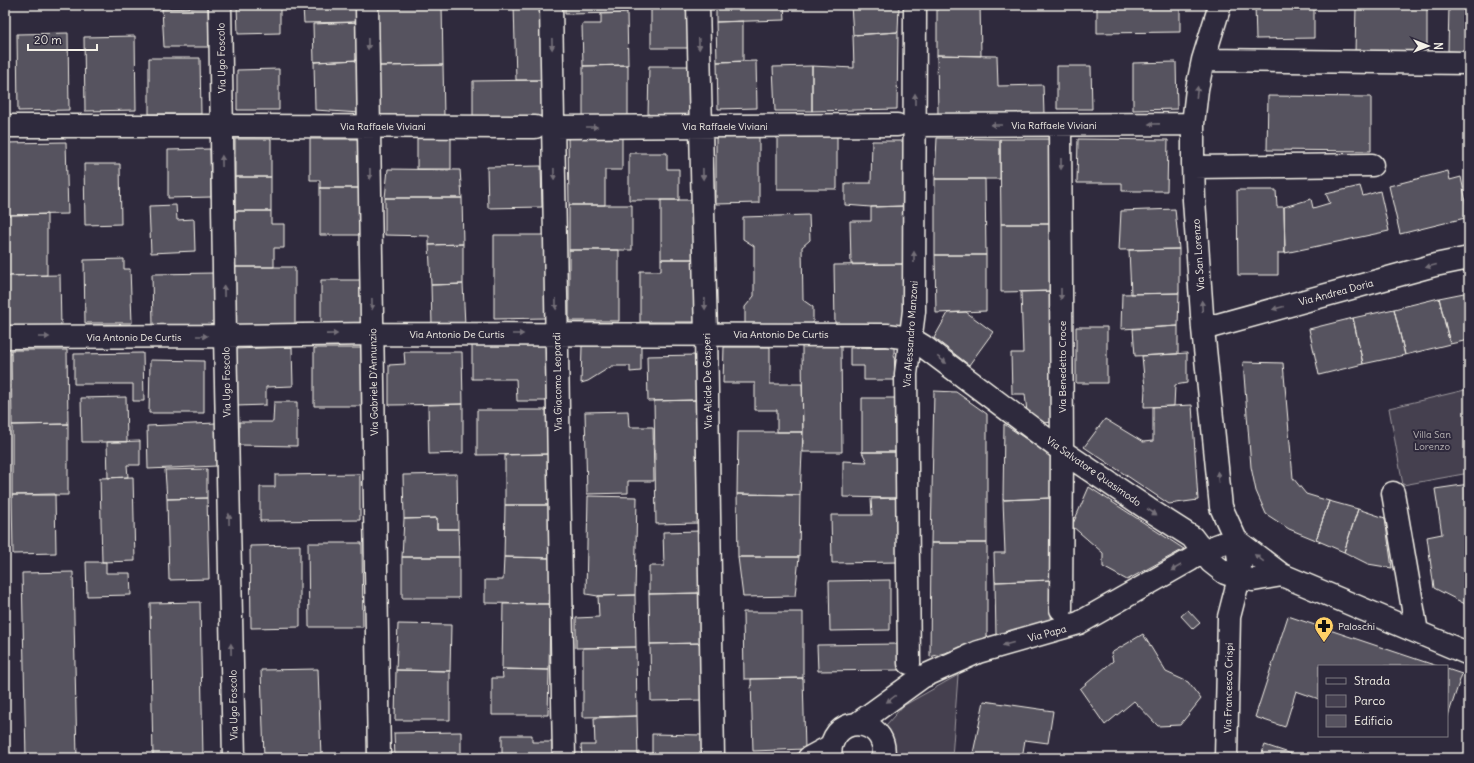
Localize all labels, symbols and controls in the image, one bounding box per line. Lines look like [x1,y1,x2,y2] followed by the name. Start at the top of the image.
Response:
[214,22,229,93] street label: Via Ugo Foscolo
[28,26,97,52] scale bar
[1408,26,1448,66] north arrow
[34,32,62,47] text: 20 m
[365,38,371,51] one-way arrow
[548,38,555,50] one-way arrow
[696,38,702,51] one-way arrow
[1431,42,1445,50] text: N
[1193,86,1200,98] one-way arrow
[912,92,918,105] one-way arrow
[1011,119,1097,132] street label: Via Raffaele Viviani
[340,120,426,133] street label: Via Raffaele Viviani
[682,120,768,133] street label: Via Raffaele Viviani
[1147,121,1160,127] one-way arrow
[989,122,1002,128] one-way arrow
[586,124,599,130] one-way arrow
[219,154,225,167] one-way arrow
[1057,158,1064,170] one-way arrow
[367,168,373,181] one-way arrow
[551,168,557,181] one-way arrow
[699,168,706,180] one-way arrow
[1189,218,1208,291] street label: Via San Lorenzo
[911,250,917,263] one-way arrow
[1425,264,1437,270] one-way arrow
[1297,276,1375,309] street label: Via Andrea Doria
[900,280,921,388] street label: Via Alessandro Manzoni
[221,284,227,297] one-way arrow
[1058,288,1064,301] one-way arrow
[368,298,375,310] one-way arrow
[553,298,559,311] one-way arrow
[702,298,708,311] one-way arrow
[1198,300,1205,312] one-way arrow
[1272,305,1284,311] one-way arrow
[1056,321,1069,413] street label: Via Benedetto Croce
[366,328,381,436] street label: Via Gabriele D'Annunzio
[409,328,505,341] street label: Via Antonio De Curtis
[733,328,829,341] street label: Via Antonio De Curtis
[86,331,182,344] street label: Via Antonio De Curtis
[326,331,339,337] one-way arrow
[512,331,525,337] one-way arrow
[196,333,209,339] one-way arrow
[550,333,565,431] street label: Via Giacomo Leopardi
[700,333,715,429] street label: Via Alcide De Gasperi
[38,334,51,340] one-way arrow
[219,346,234,417] street label: Via Ugo Foscolo
[937,356,947,364] one-way arrow
[1413,428,1451,453] park label: Villa San Lorenzo
[1044,434,1144,509] street label: Via Salvatore Quasimodo
[1215,471,1221,483] one-way arrow
[1146,508,1158,515] one-way arrow
[225,513,232,525] one-way arrow
[1253,554,1264,562] one-way arrow
[1170,564,1182,571] one-way arrow
[1313,615,1335,643] pharmacy icon: Paloschi
[1338,620,1375,633] place label: Paloschi
[1026,622,1068,645] street label: Via Papa
[1001,641,1014,647] one-way arrow
[228,643,235,655] one-way arrow
[1221,643,1236,733] street label: Via Francesco Crispi
[1318,665,1448,737] legend
[226,669,241,740] street label: Via Ugo Foscolo
[1354,673,1390,688] text: Strada
[1354,693,1386,708] text: Parco
[886,695,897,703] one-way arrow
[1354,713,1393,728] text: Edificio

